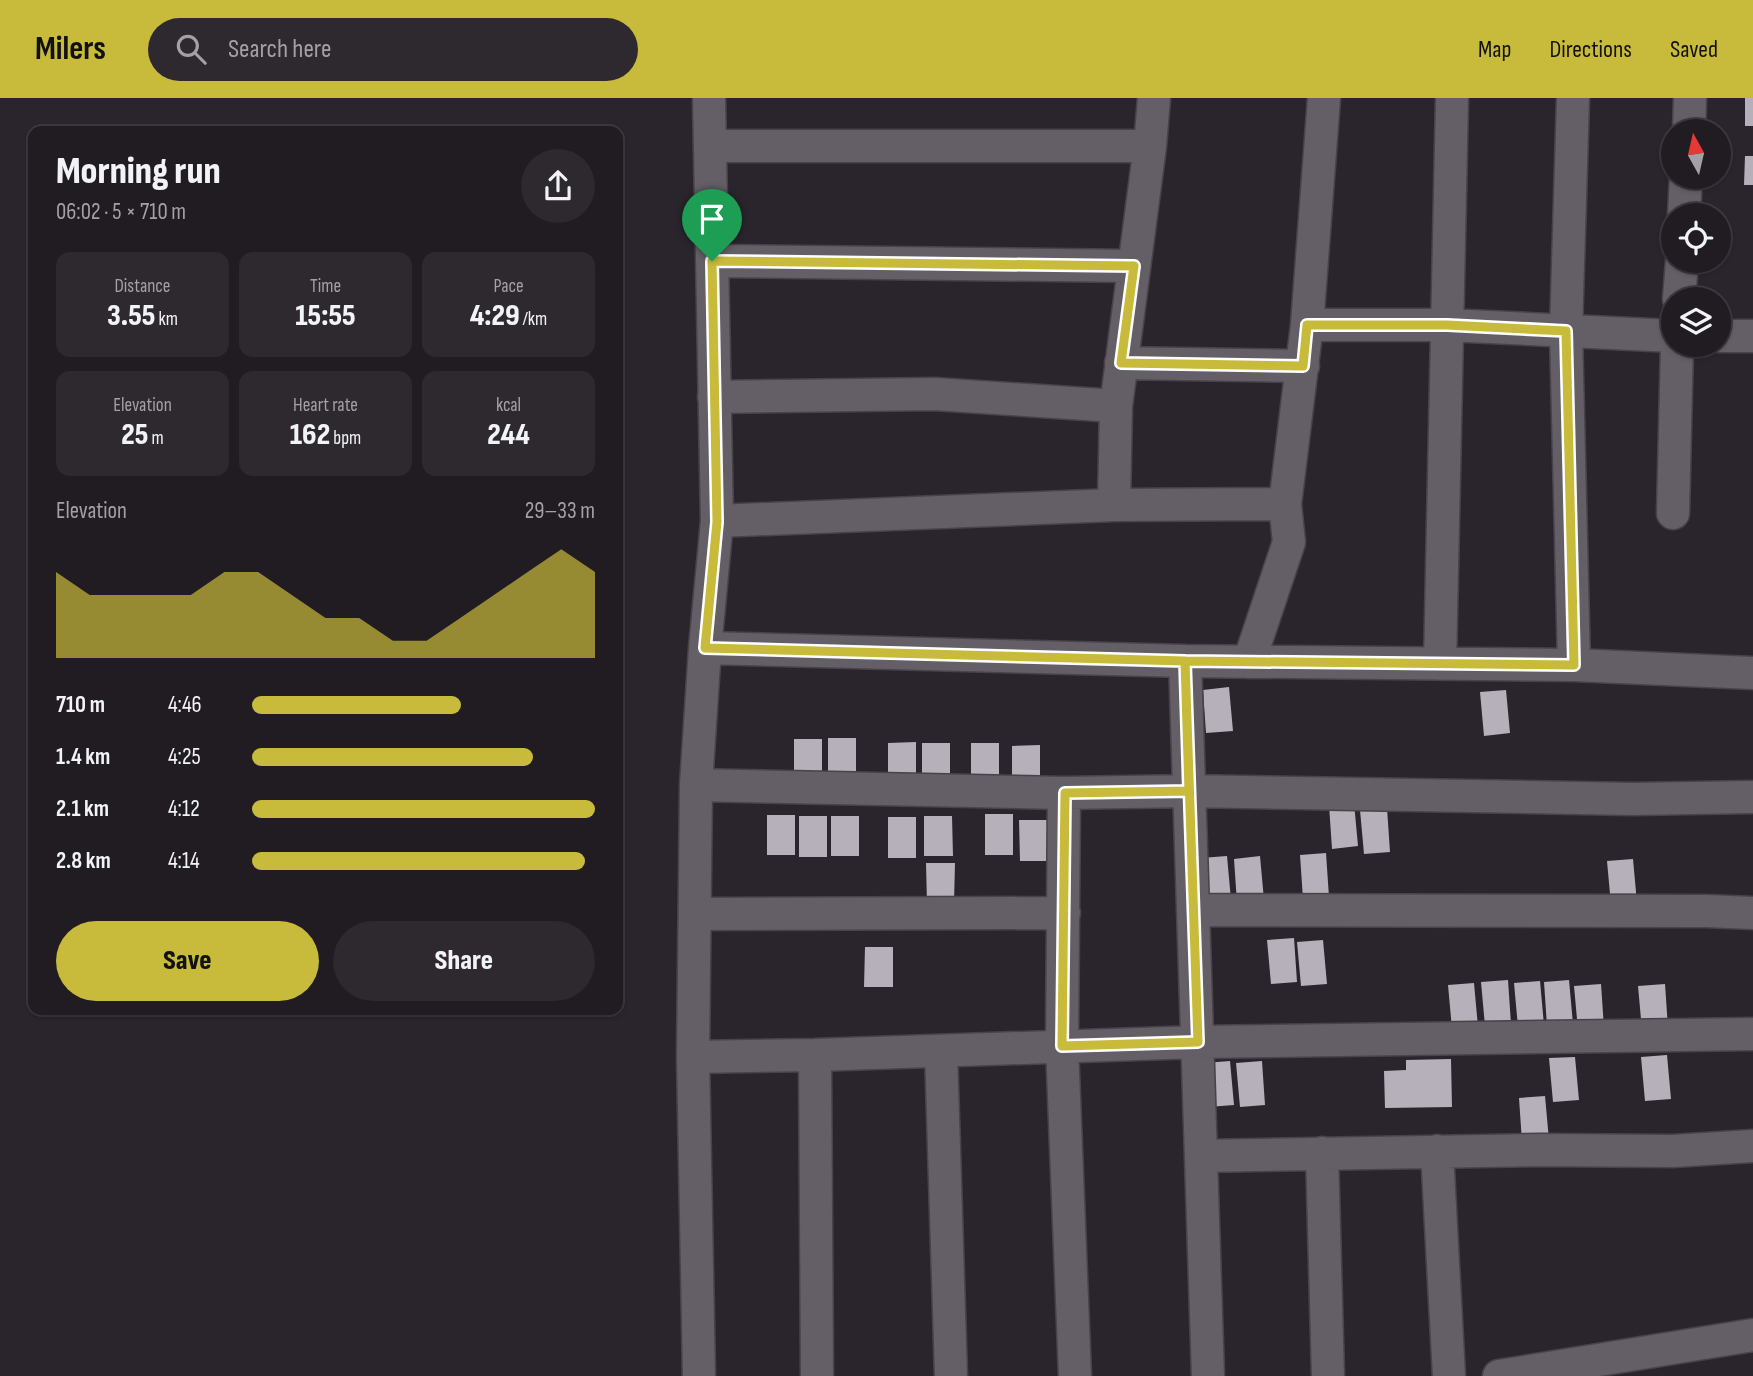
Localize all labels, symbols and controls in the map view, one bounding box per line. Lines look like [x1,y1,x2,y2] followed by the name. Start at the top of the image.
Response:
[148,18,638,81] search box
[35,29,106,69] text: Milers
[172,30,210,68] icon: search
[228,34,331,65] text: Search here
[1478,35,1511,64] text: Map
[1549,35,1632,64] text: Directions
[1670,35,1718,64] text: Saved
[1661,119,1731,189] north arrow
[1661,119,1731,357] map controls
[56,149,221,194] text: Morning run
[521,149,595,223] button: share
[682,189,742,261] pin
[56,198,186,226] text: 06:02 · 5 × 710 m
[693,200,731,238] icon: arrive
[1661,203,1731,273] button: locate
[114,275,171,298] text: Distance
[310,275,341,298] text: Time
[493,275,524,298] text: Pace
[1661,287,1731,357] button: layers
[107,298,156,334] text: 3.55
[295,298,356,334] text: 15:55
[470,298,520,334] text: 4:29
[156,308,178,331] text: km
[520,308,547,331] text: /km
[113,394,172,417] text: Elevation
[293,394,358,417] text: Heart rate
[496,394,521,417] text: kcal
[121,417,148,453] text: 25
[290,417,330,453] text: 162
[487,417,530,453] text: 244
[148,427,164,450] text: m
[330,427,361,450] text: bpm
[56,497,127,525] text: Elevation
[525,497,595,525] text: 29–33 m
[56,691,105,719] text: 710 m
[168,691,202,719] text: 4:46
[56,743,110,771] text: 1.4 km
[168,743,201,771] text: 4:25
[56,795,109,823] text: 2.1 km
[168,795,200,823] text: 4:12
[56,847,111,875] text: 2.8 km
[168,847,200,875] text: 4:14
[56,921,319,1001] button: Save
[333,921,595,1001] button: Share

